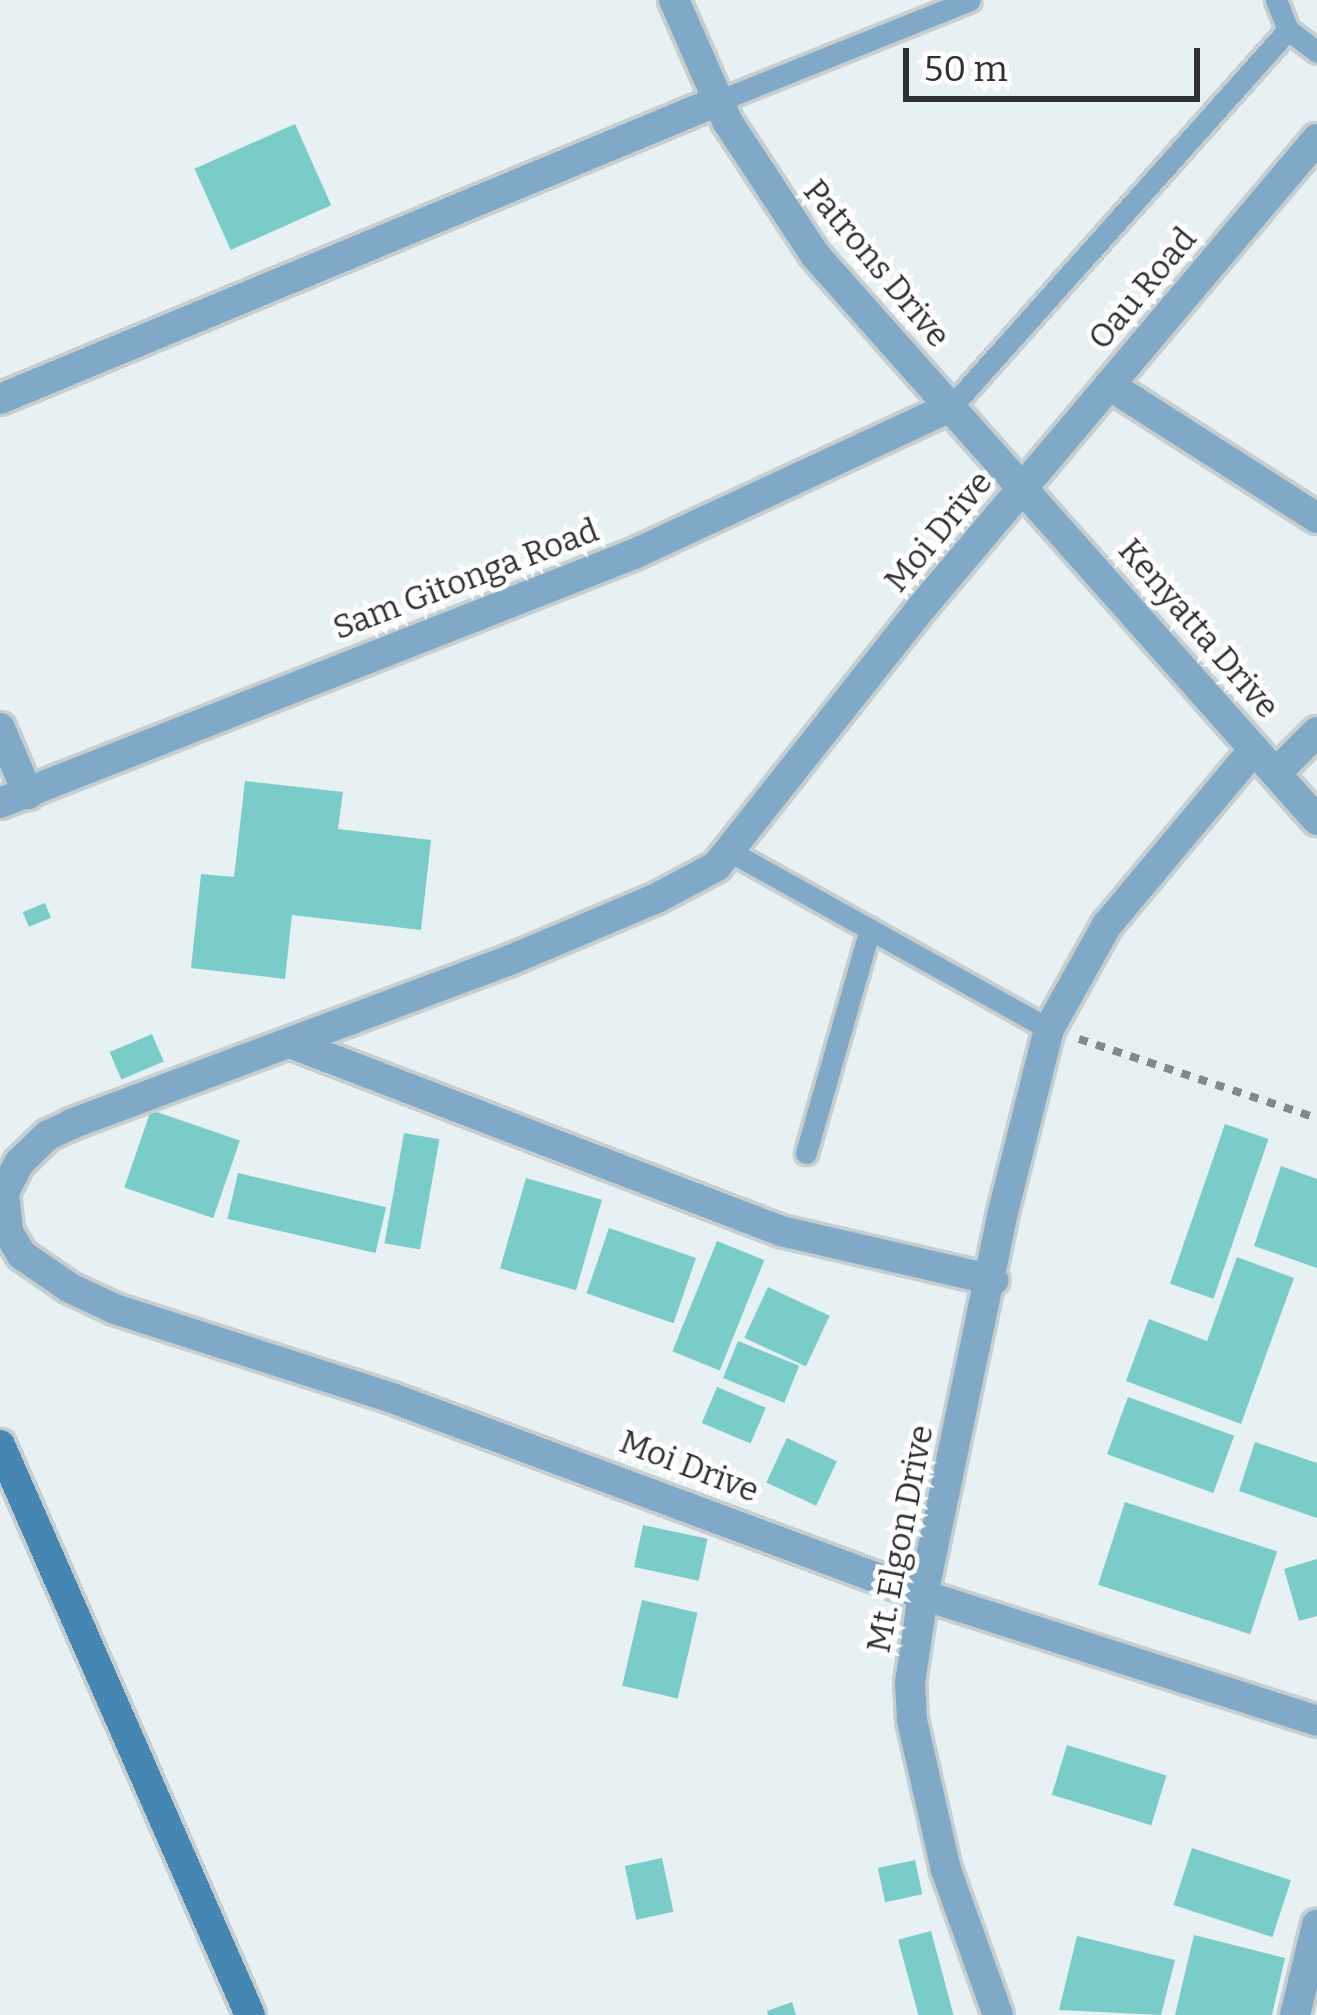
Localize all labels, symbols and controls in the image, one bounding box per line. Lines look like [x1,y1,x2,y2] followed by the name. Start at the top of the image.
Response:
[909,24,1206,98] scale bar
[924,47,1008,91] text: 50 m
[795,172,957,356] street label: Patrons Drive
[1081,220,1205,358] street label: Oau Road
[877,464,1001,600] street label: Moi Drive
[328,511,604,649] street label: Sam Gitonga Road
[1109,531,1287,727] street label: Kenyatta Drive
[614,1422,764,1512] street label: Moi Drive
[860,1422,942,1656] street label: Mt. Elgon Drive

